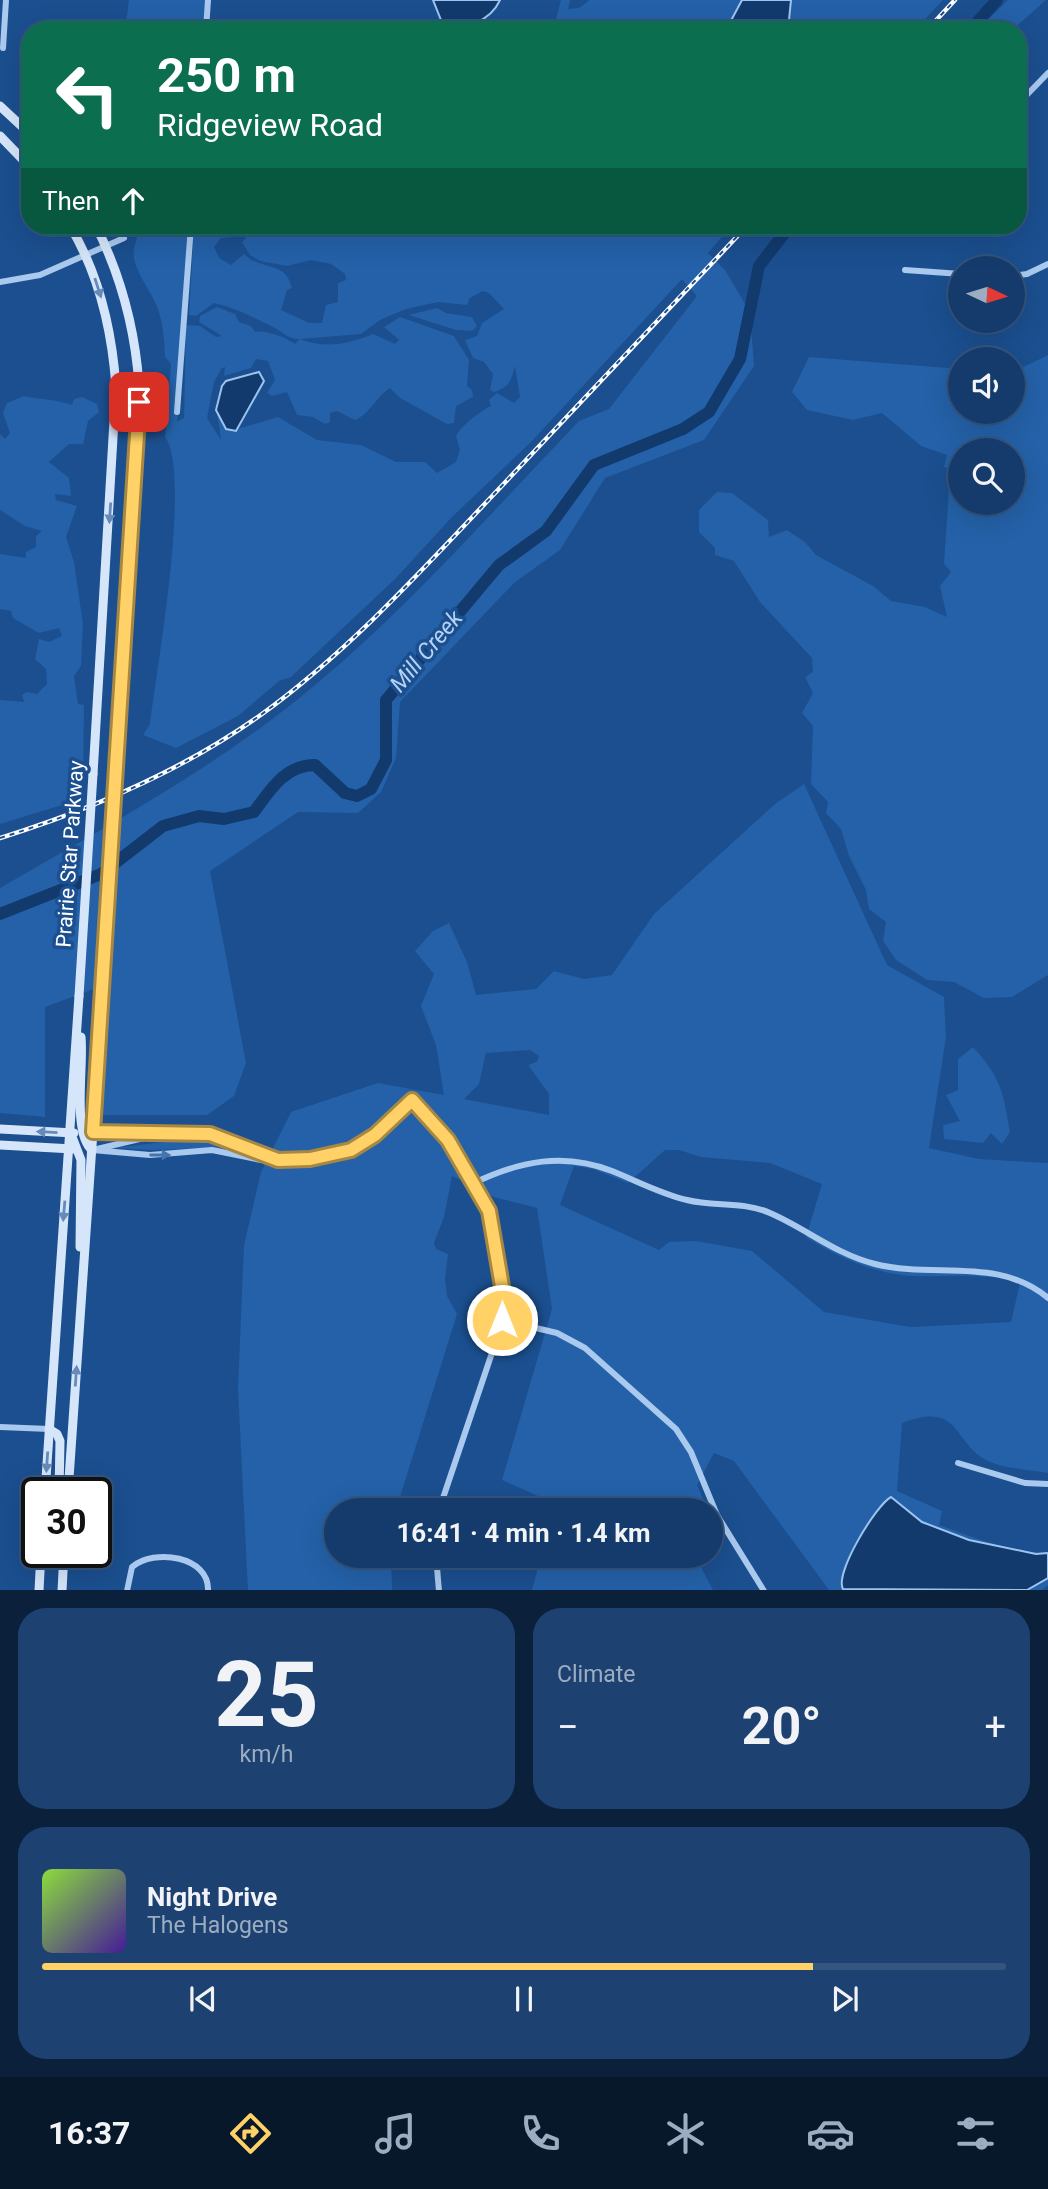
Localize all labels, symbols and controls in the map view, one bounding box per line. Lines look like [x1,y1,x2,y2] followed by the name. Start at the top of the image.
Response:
[157,47,296,104] text: 250 m
[42,49,133,140] icon: left
[157,106,383,144] text: Ridgeview Road
[114,182,152,220] icon: ahead
[42,186,100,216] text: Then
[948,256,1026,332] north arrow
[948,256,1025,515] map controls
[93,278,104,299] one-way arrow
[948,347,1025,424] button: sound
[109,372,169,432] pin
[120,383,158,421] icon: arrive
[948,438,1025,515] button: search
[104,503,115,525] one-way arrow
[384,604,469,698] water label: Mill Creek
[51,760,89,948] street label: Prairie Star Parkway
[35,1126,57,1137] one-way arrow
[149,1149,171,1161] one-way arrow
[58,1200,69,1222] one-way arrow
[465,1283,539,1357] position arrow
[70,1365,81,1387] one-way arrow
[41,1451,52,1473] one-way arrow
[21,1477,112,1568] speed limit sign: 30
[396,1518,651,1548] text: 16:41 · 4 min · 1.4 km
[214,1642,319,1748] text: 25
[557,1661,636,1688] text: Climate
[742,1696,822,1757] text: 20°
[557,1705,579,1749] text: −
[984,1705,1006,1749] text: +
[240,1741,294,1768] text: km/h
[147,1882,277,1912] text: Night Drive
[147,1912,289,1939] text: The Halogens
[184,1980,222,2018] icon: previous
[505,1980,543,2018] icon: pause
[826,1980,864,2018] icon: next
[226,2109,275,2158] icon: directions
[371,2109,420,2158] icon: music
[516,2109,565,2158] icon: phone
[661,2109,710,2158] icon: climate
[806,2109,855,2158] icon: car
[951,2109,1000,2158] icon: filters
[48,2114,130,2152] text: 16:37

